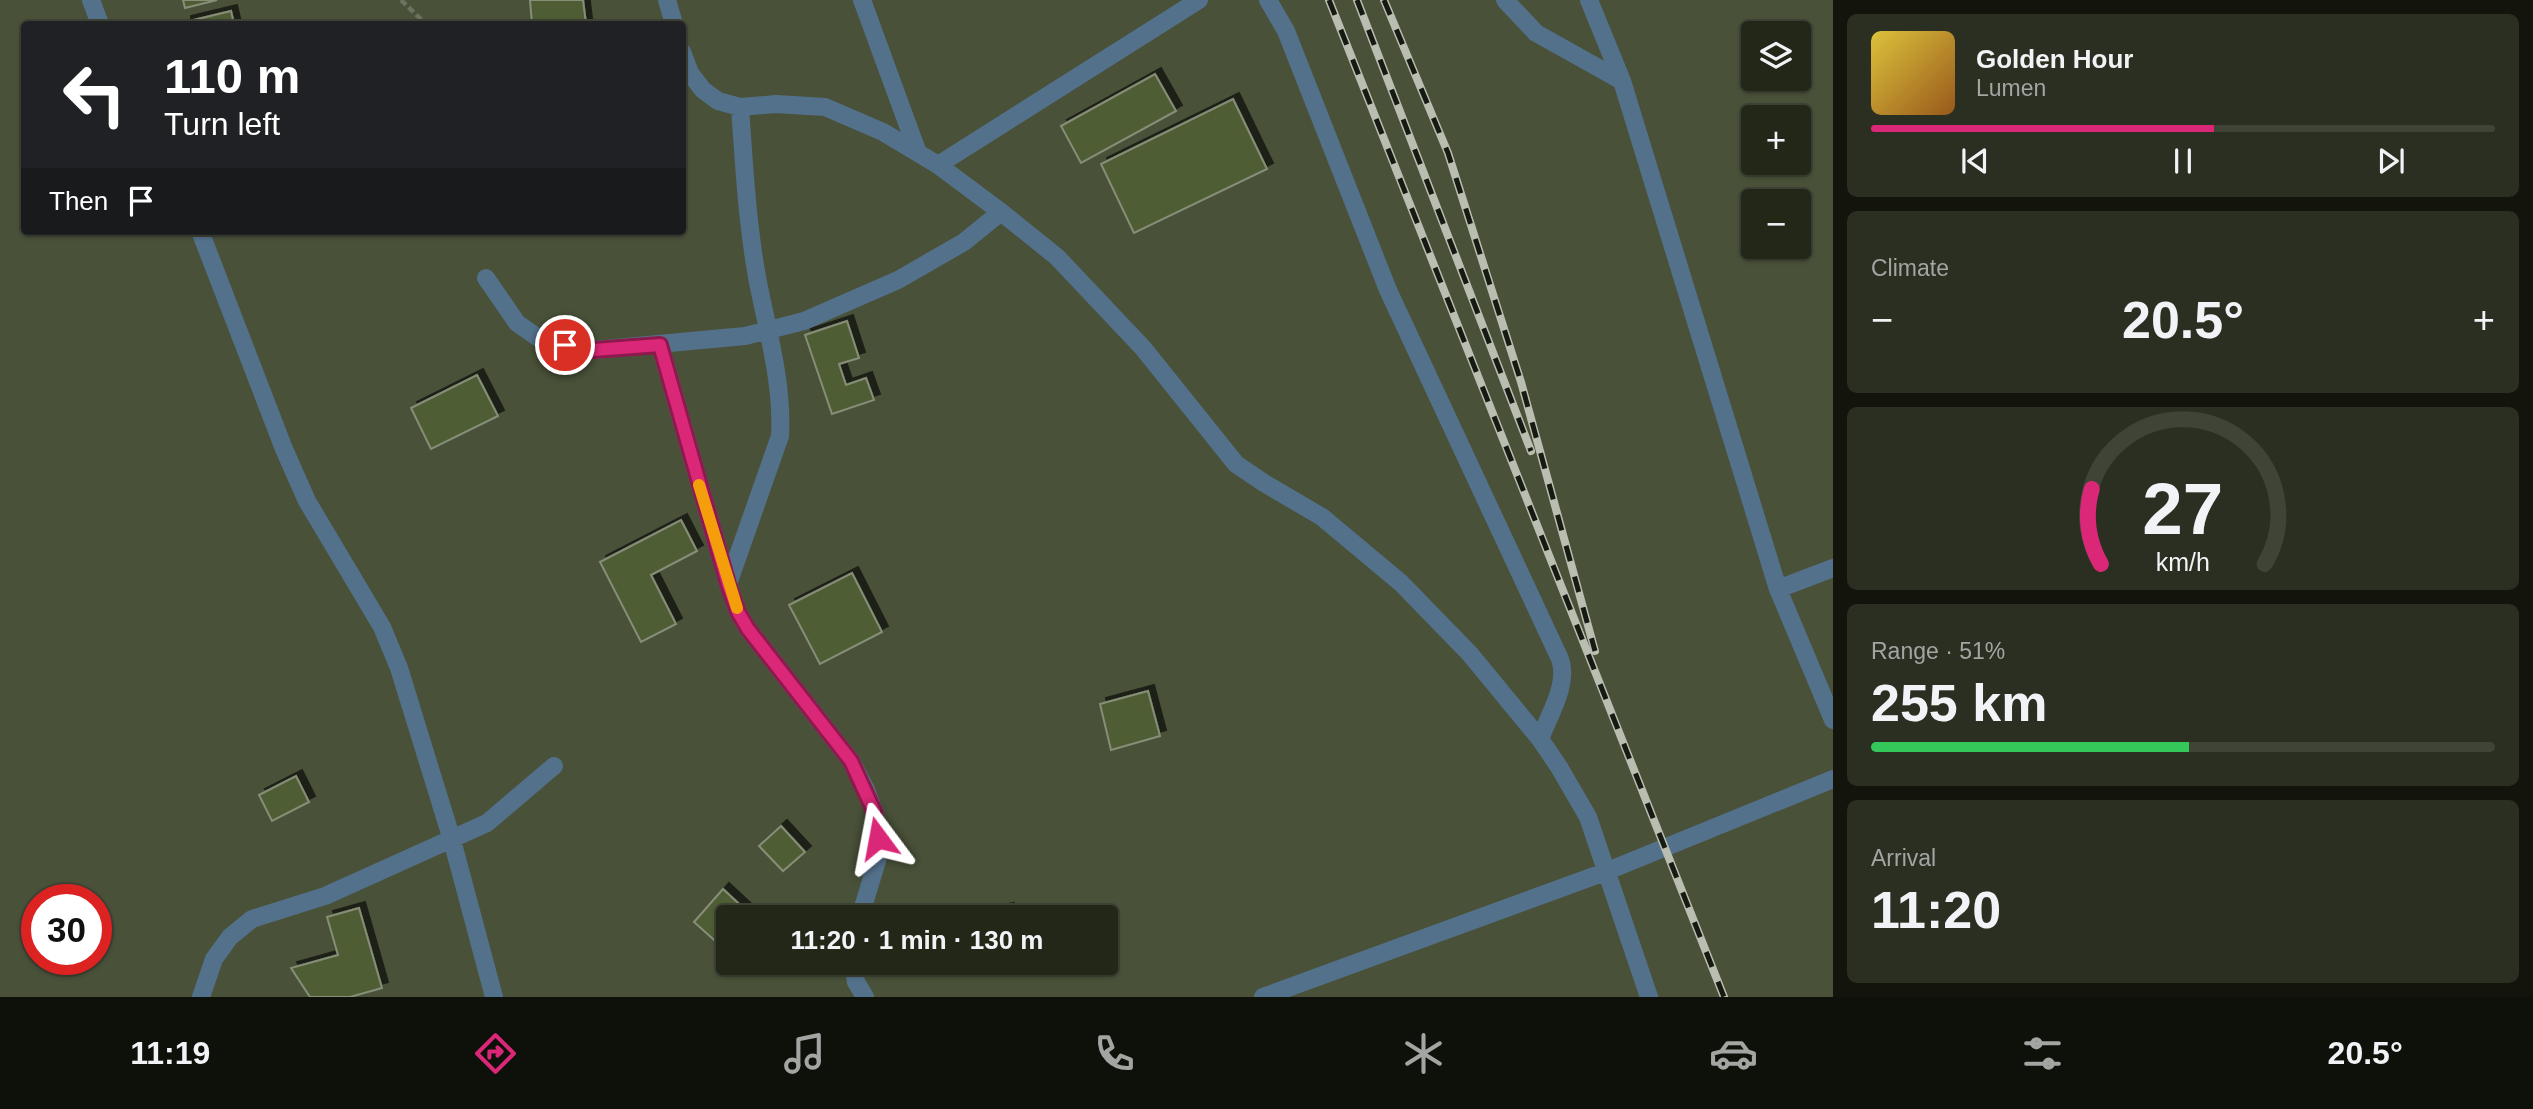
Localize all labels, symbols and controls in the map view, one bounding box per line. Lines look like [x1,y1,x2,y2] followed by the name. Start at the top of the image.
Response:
[1741,21,1811,259] map controls
[1741,21,1811,91] button: layers
[1976,44,2133,74] text: Golden Hour
[49,49,140,140] icon: left
[164,49,300,103] text: 110 m
[1976,75,2046,101] text: Lumen
[1741,105,1811,175] button: +
[164,106,280,142] text: Turn left
[1956,142,1994,180] icon: previous
[2164,142,2202,180] icon: pause
[2372,142,2410,180] icon: next
[122,182,160,220] icon: arrive
[49,186,108,216] text: Then
[1741,189,1811,259] button: −
[1871,255,1949,281] text: Climate
[2122,291,2244,349] text: 20.5°
[1871,299,1893,341] text: −
[2473,299,2495,341] text: +
[535,315,595,375] pin
[546,326,584,364] icon: arrive
[2143,469,2223,550] text: 27
[2156,548,2210,576] text: km/h
[1871,638,2005,664] text: Range · 51%
[1871,674,2047,732] text: 255 km
[841,801,915,875] position arrow
[1871,845,1936,871] text: Arrival
[1871,881,2001,939] text: 11:20
[21,884,112,975] speed limit sign: 30
[791,925,1043,955] text: 11:20 · 1 min · 130 m
[471,1029,520,1078] icon: directions
[780,1029,829,1078] icon: music
[1090,1029,1139,1078] icon: phone
[1399,1029,1448,1078] icon: climate
[1709,1029,1758,1078] icon: car
[2018,1029,2067,1078] icon: filters
[130,1035,210,1071] text: 11:19
[2328,1035,2403,1071] text: 20.5°

